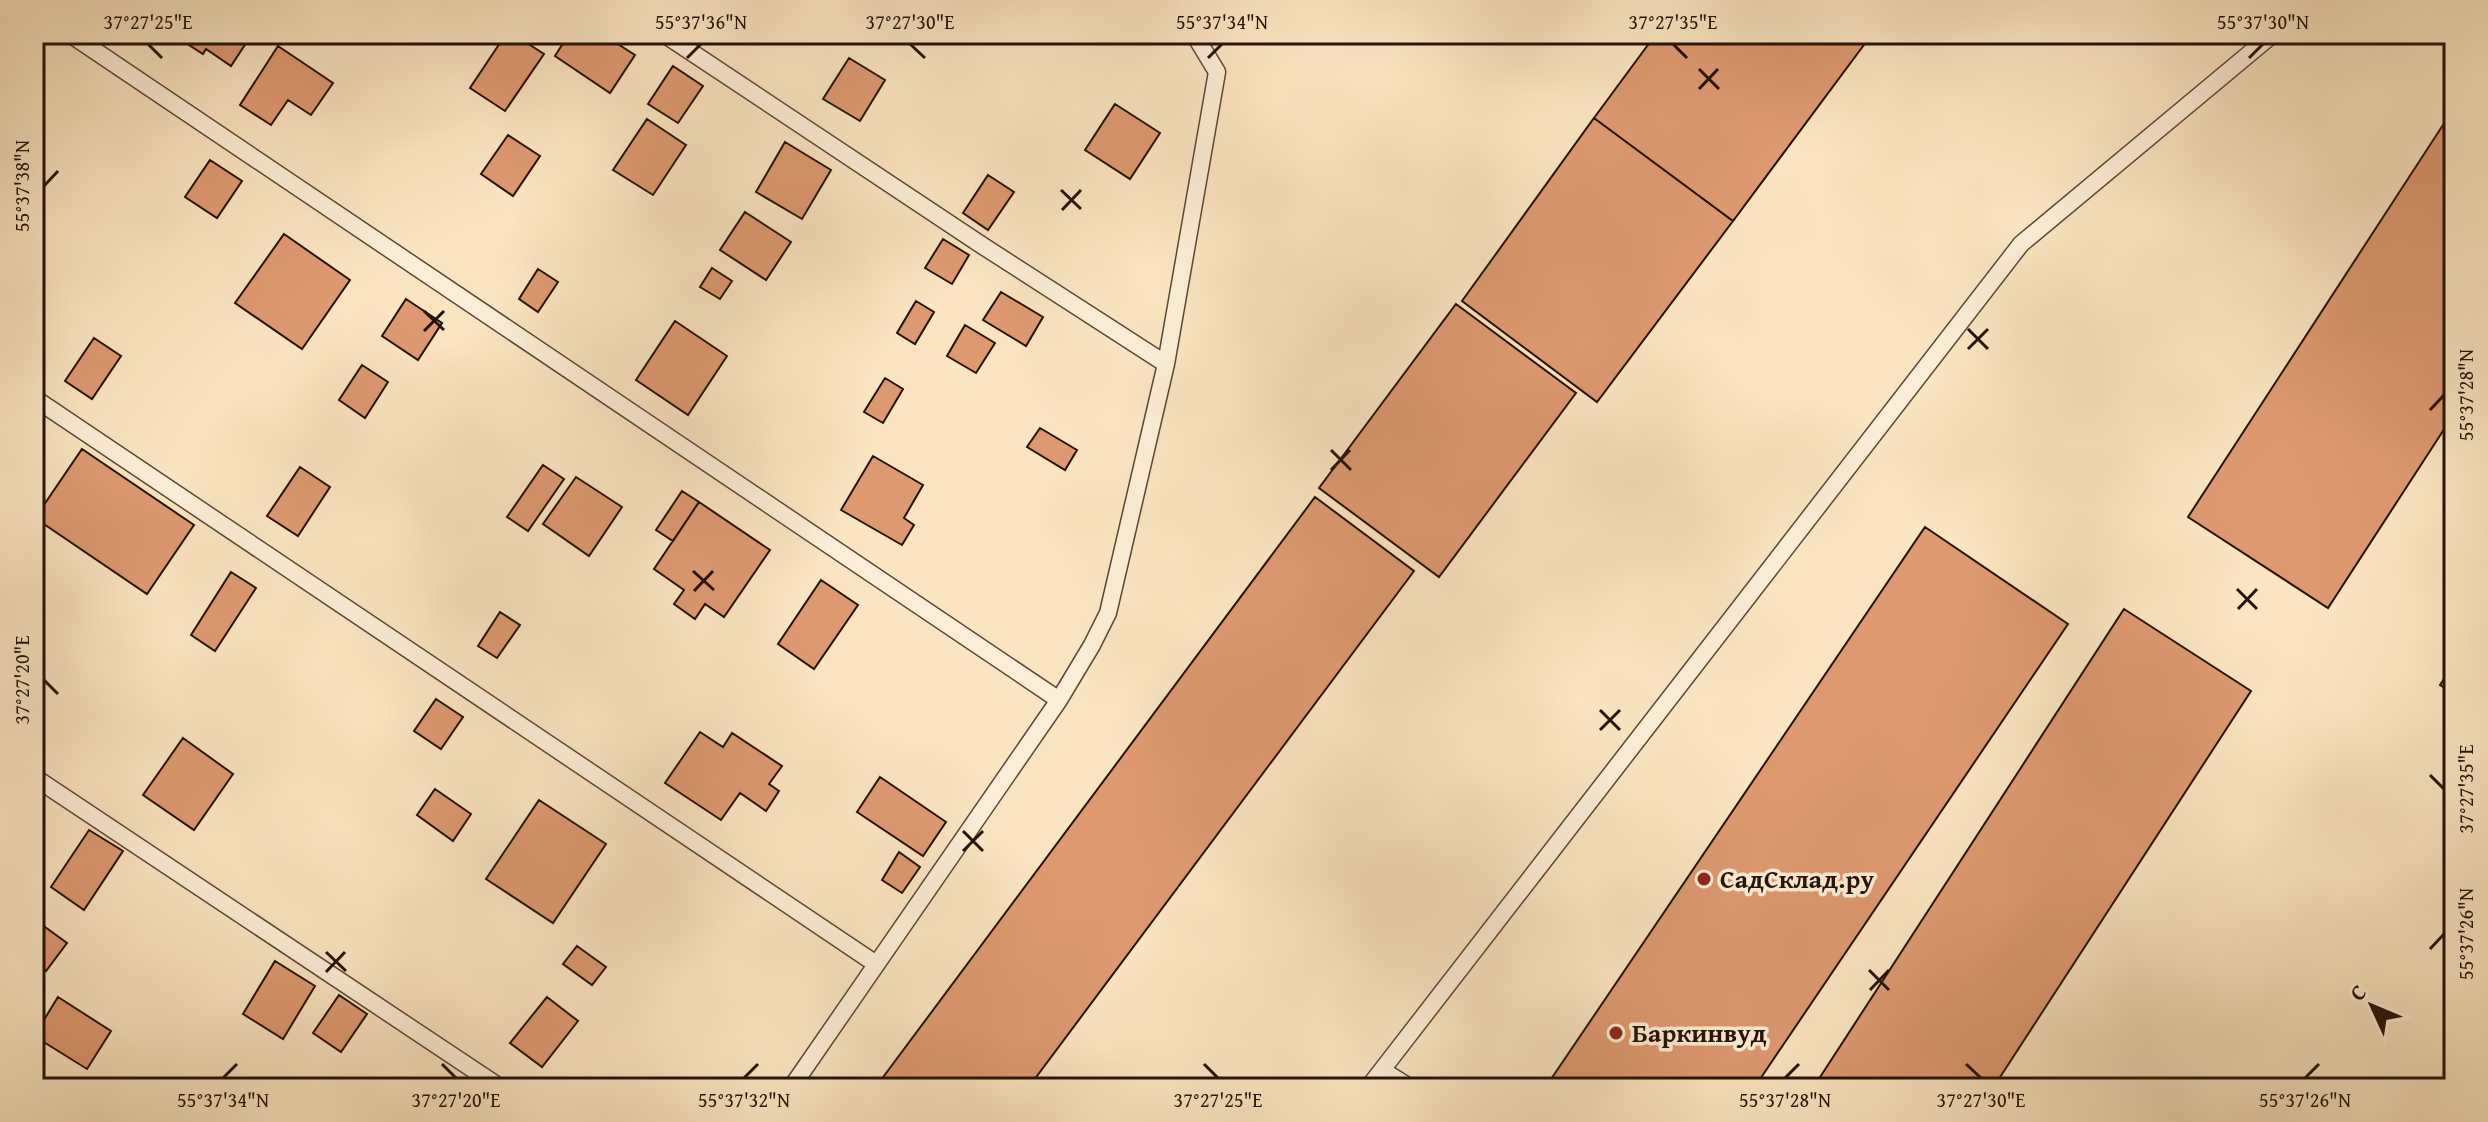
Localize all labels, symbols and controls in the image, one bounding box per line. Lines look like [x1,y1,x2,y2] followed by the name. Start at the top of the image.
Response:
[104,7,192,36] text: 37°27'25"E
[655,7,747,36] text: 55°37'36"N
[866,7,954,36] text: 37°27'30"E
[1176,7,1268,36] text: 55°37'34"N
[1629,7,1717,36] text: 37°27'35"E
[2217,7,2309,36] text: 55°37'30"N
[7,140,36,232] text: 55°37'38"N
[2451,349,2480,441] text: 55°37'28"N
[7,636,36,724] text: 37°27'20"E
[2451,745,2480,833] text: 37°27'35"E
[1720,859,1874,898] place label: СадСклад.ру
[1695,870,1713,888] marker: СадСклад.ру
[2451,888,2480,980] text: 55°37'26"N
[2332,966,2412,1046] north arrow
[2342,977,2373,1008] text: С
[1632,1013,1767,1052] place label: Баркинвуд
[1607,1024,1625,1042] marker: Баркинвуд
[177,1085,269,1114] text: 55°37'34"N
[412,1085,500,1114] text: 37°27'20"E
[698,1085,790,1114] text: 55°37'32"N
[1174,1085,1262,1114] text: 37°27'25"E
[1739,1085,1831,1114] text: 55°37'28"N
[1937,1085,2025,1114] text: 37°27'30"E
[2259,1085,2351,1114] text: 55°37'26"N

